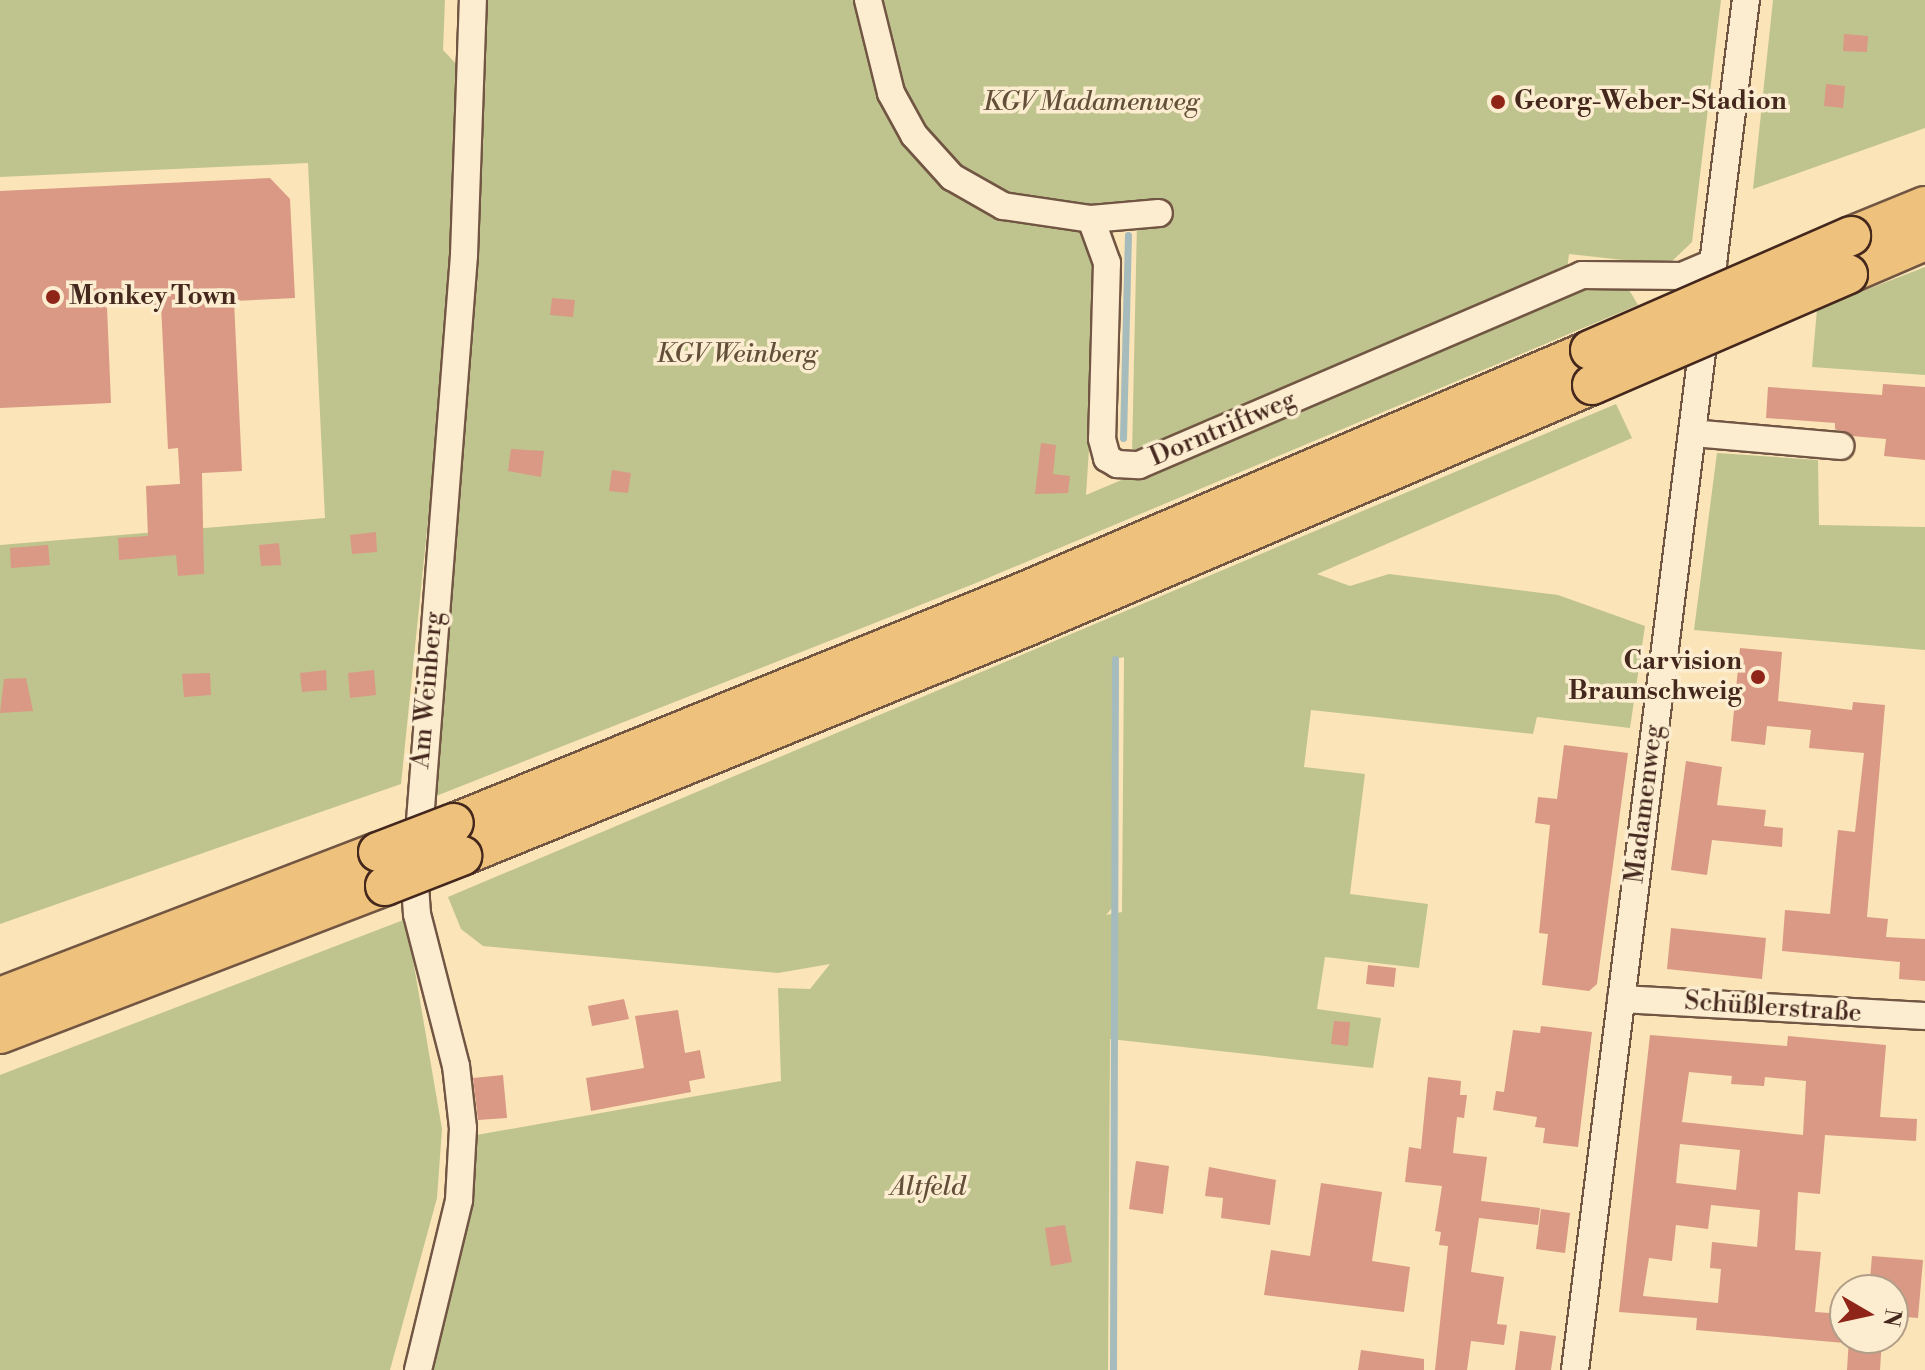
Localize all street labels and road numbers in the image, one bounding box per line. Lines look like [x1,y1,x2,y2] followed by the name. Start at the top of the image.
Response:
[1145,384,1301,474] street label: Dorntriftweg
[406,610,450,770] street label: Am Weinberg
[1620,723,1670,885] street label: Madamenweg
[1683,986,1863,1030] street label: Schüßlerstraße

